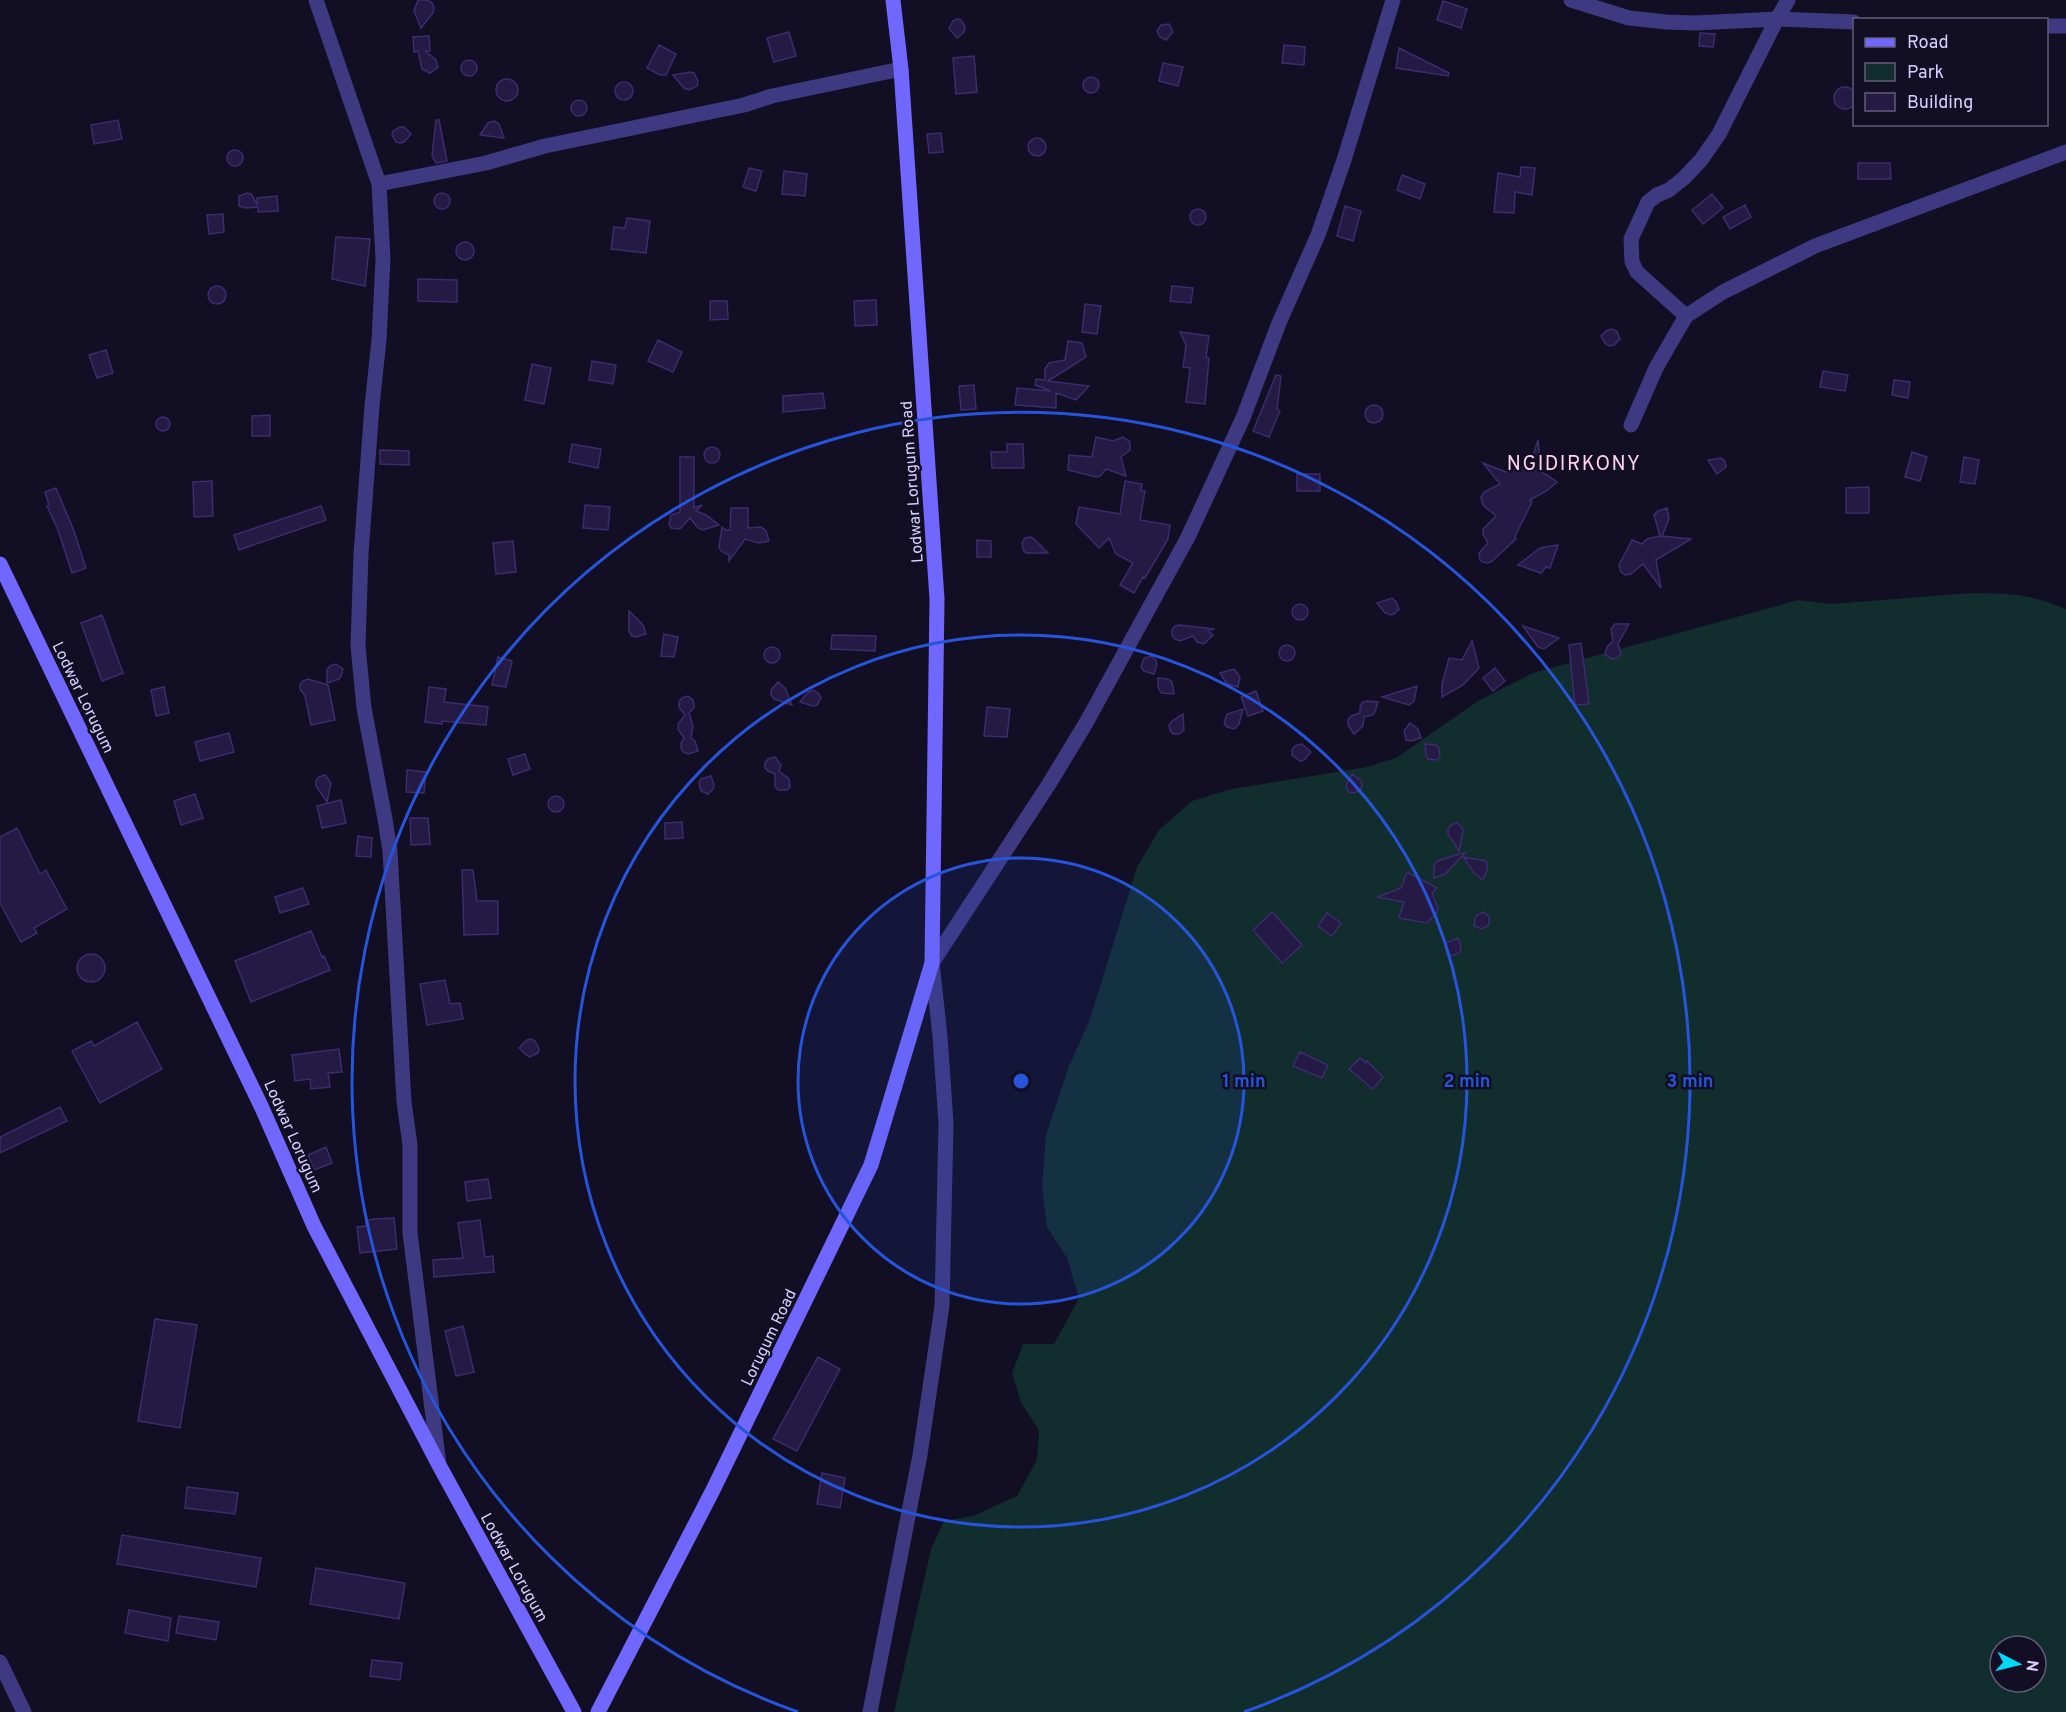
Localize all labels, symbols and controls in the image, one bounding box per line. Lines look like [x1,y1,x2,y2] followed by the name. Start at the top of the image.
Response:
[1853,18,2048,126] legend
[1907,32,1949,55] text: Road
[1907,62,1944,85] text: Park
[1907,92,1973,115] text: Building
[897,400,929,564] street label: Lodwar Lorugum Road
[1507,452,1641,478] district label: NGIDIRKONY
[47,639,118,757] street label: Lodwar Lorugum
[1011,1071,1031,1091] centre of rings
[1222,1071,1266,1094] text: 1 min
[1443,1071,1491,1094] text: 2 min
[1667,1071,1713,1094] text: 3 min
[258,1077,326,1196] street label: Lodwar Lorugum
[738,1286,802,1390] street label: Lorugum Road
[475,1510,551,1626] street label: Lodwar Lorugum
[1988,1634,2048,1694] north arrow
[2020,1659,2042,1673] text: N

